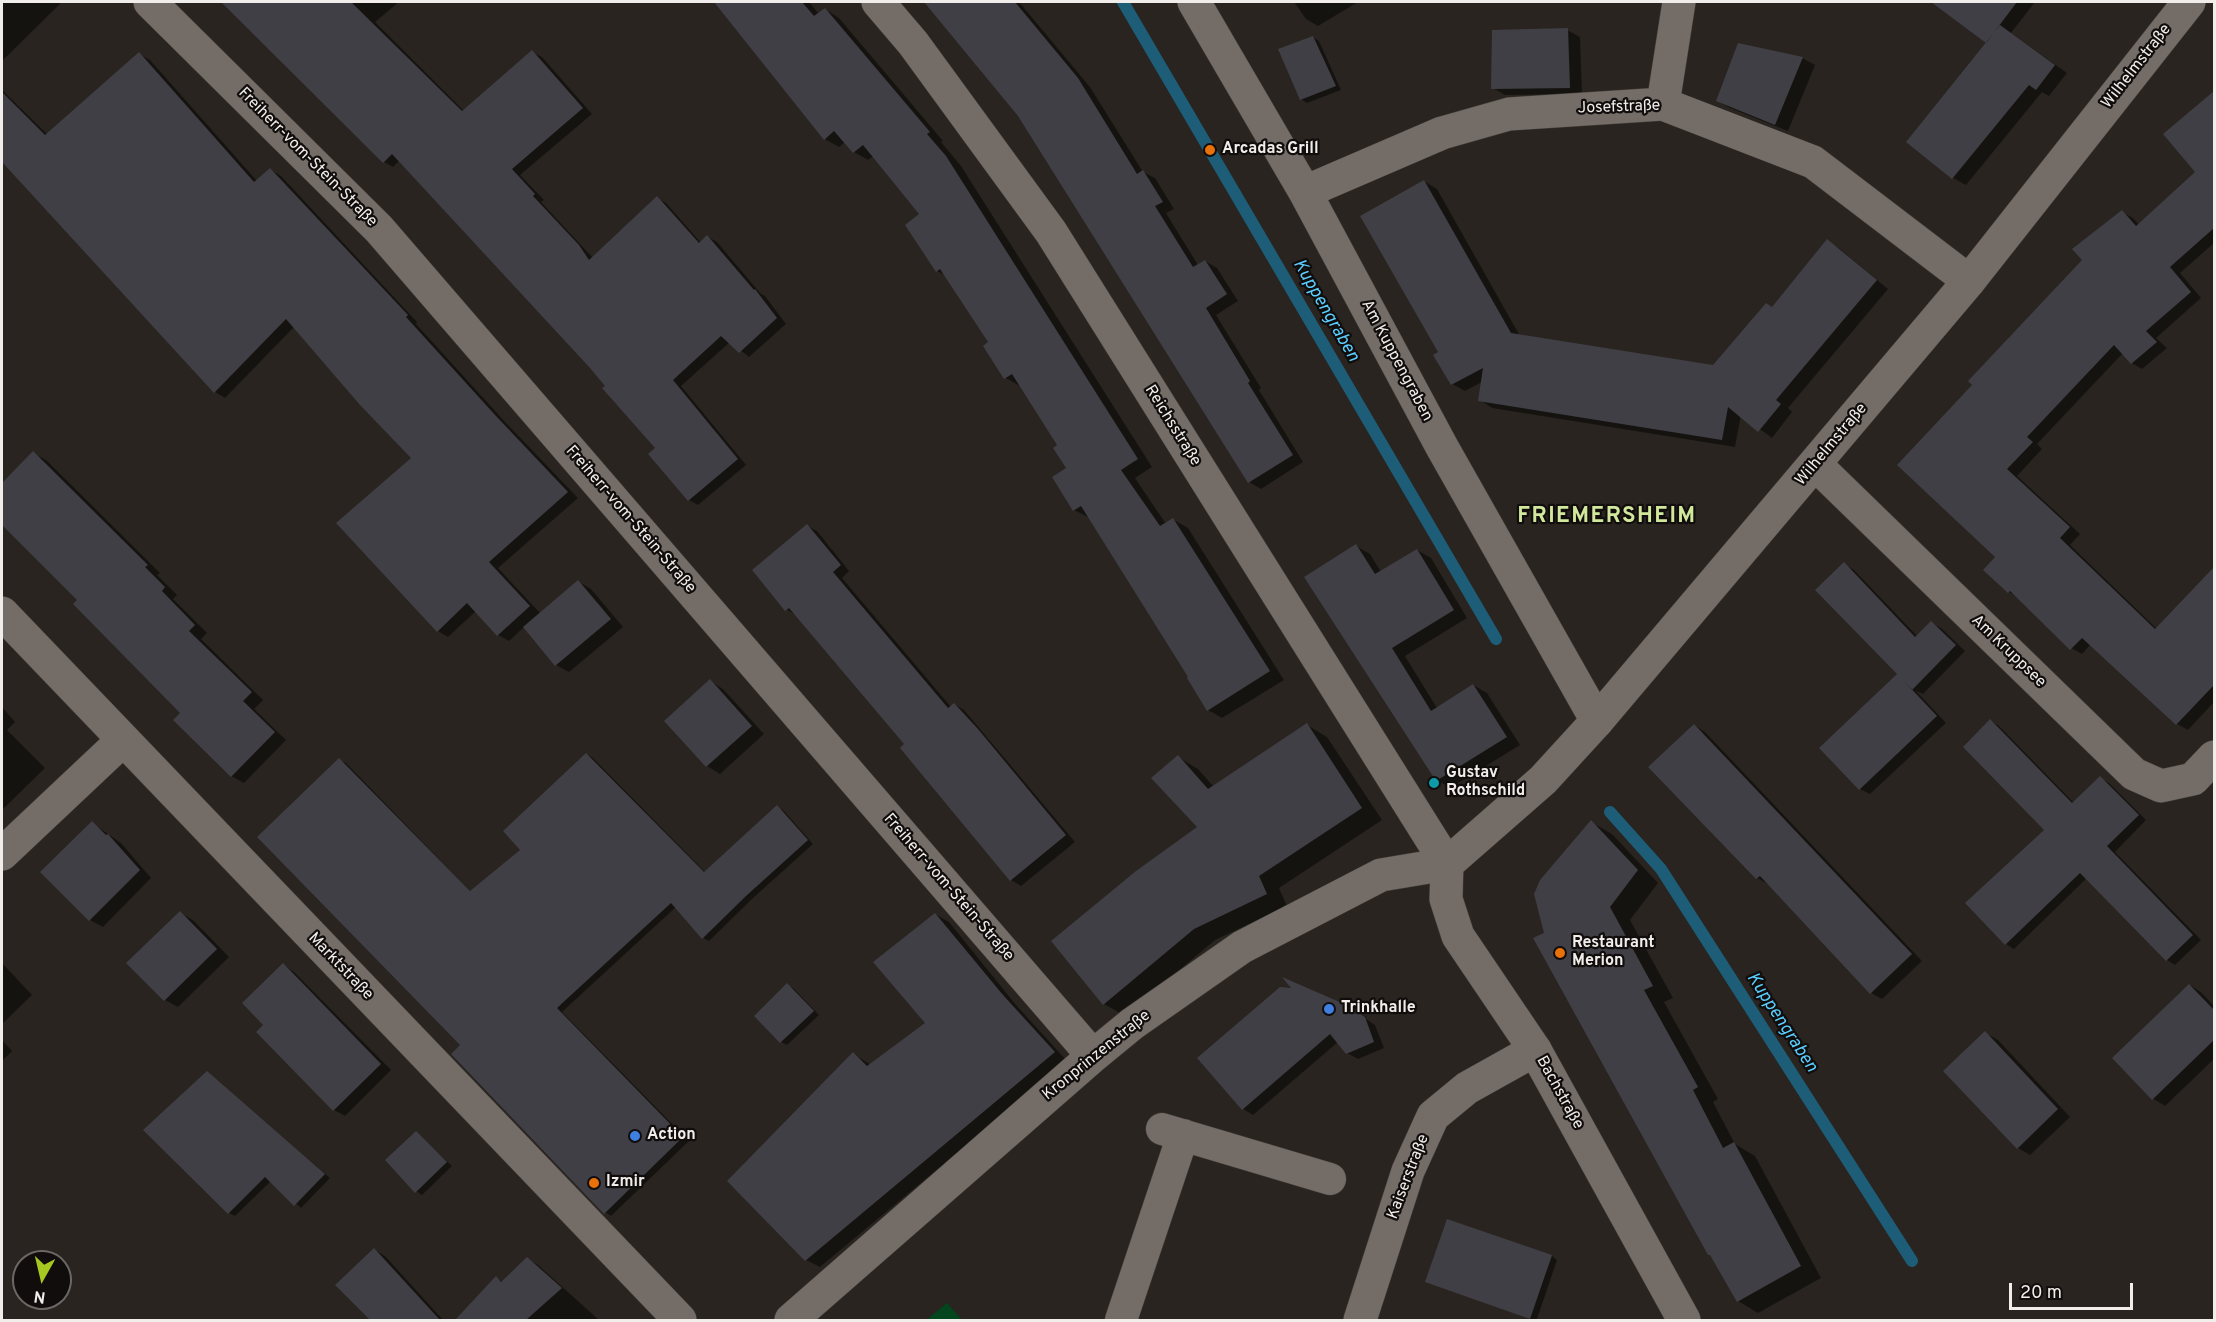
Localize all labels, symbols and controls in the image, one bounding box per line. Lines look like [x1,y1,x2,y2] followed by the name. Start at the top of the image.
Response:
[2098,21,2176,113] street label: Wilhelmstraße
[233,84,381,232] street label: Freiherr-vom-Stein-Straße
[1577,97,1661,119] street label: Josefstraße
[1222,140,1319,160] place label: Arcadas Grill
[1203,143,1217,157] marker: Arcadas Grill
[1287,256,1363,366] water label: Kuppengraben
[1356,297,1436,425] street label: Am Kuppengraben
[1139,382,1205,470] street label: Reichsstraße
[1792,400,1872,490] street label: Wilhelmstraße
[561,442,699,598] street label: Freiherr-vom-Stein-Straße
[1517,505,1697,531] district label: FRIEMERSHEIM
[1967,612,2049,692] street label: Am Kruppsee
[1446,764,1525,802] place label: Gustav Rothschild
[1427,776,1441,790] marker: Gustav Rothschild
[879,810,1017,966] street label: Freiherr-vom-Stein-Straße
[303,929,377,1005] street label: Marktstraße
[1572,934,1655,972] place label: Restaurant Merion
[1553,946,1567,960] marker: Restaurant Merion
[1741,969,1821,1077] water label: Kuppengraben
[1341,999,1416,1019] place label: Trinkhalle
[1322,1002,1336,1016] marker: Trinkhalle
[1039,1007,1155,1105] street label: Kronprinzenstraße
[1531,1053,1587,1133] street label: Bachstraße
[647,1126,696,1146] place label: Action
[628,1129,642,1143] marker: Action
[1384,1132,1434,1222] street label: Kaiserstraße
[606,1173,645,1193] place label: Izmir
[587,1176,601,1190] marker: Izmir
[12,1250,72,1310] north arrow
[2012,1271,2136,1309] scale bar
[2020,1282,2062,1305] text: 20 m
[33,1285,47,1307] text: N

